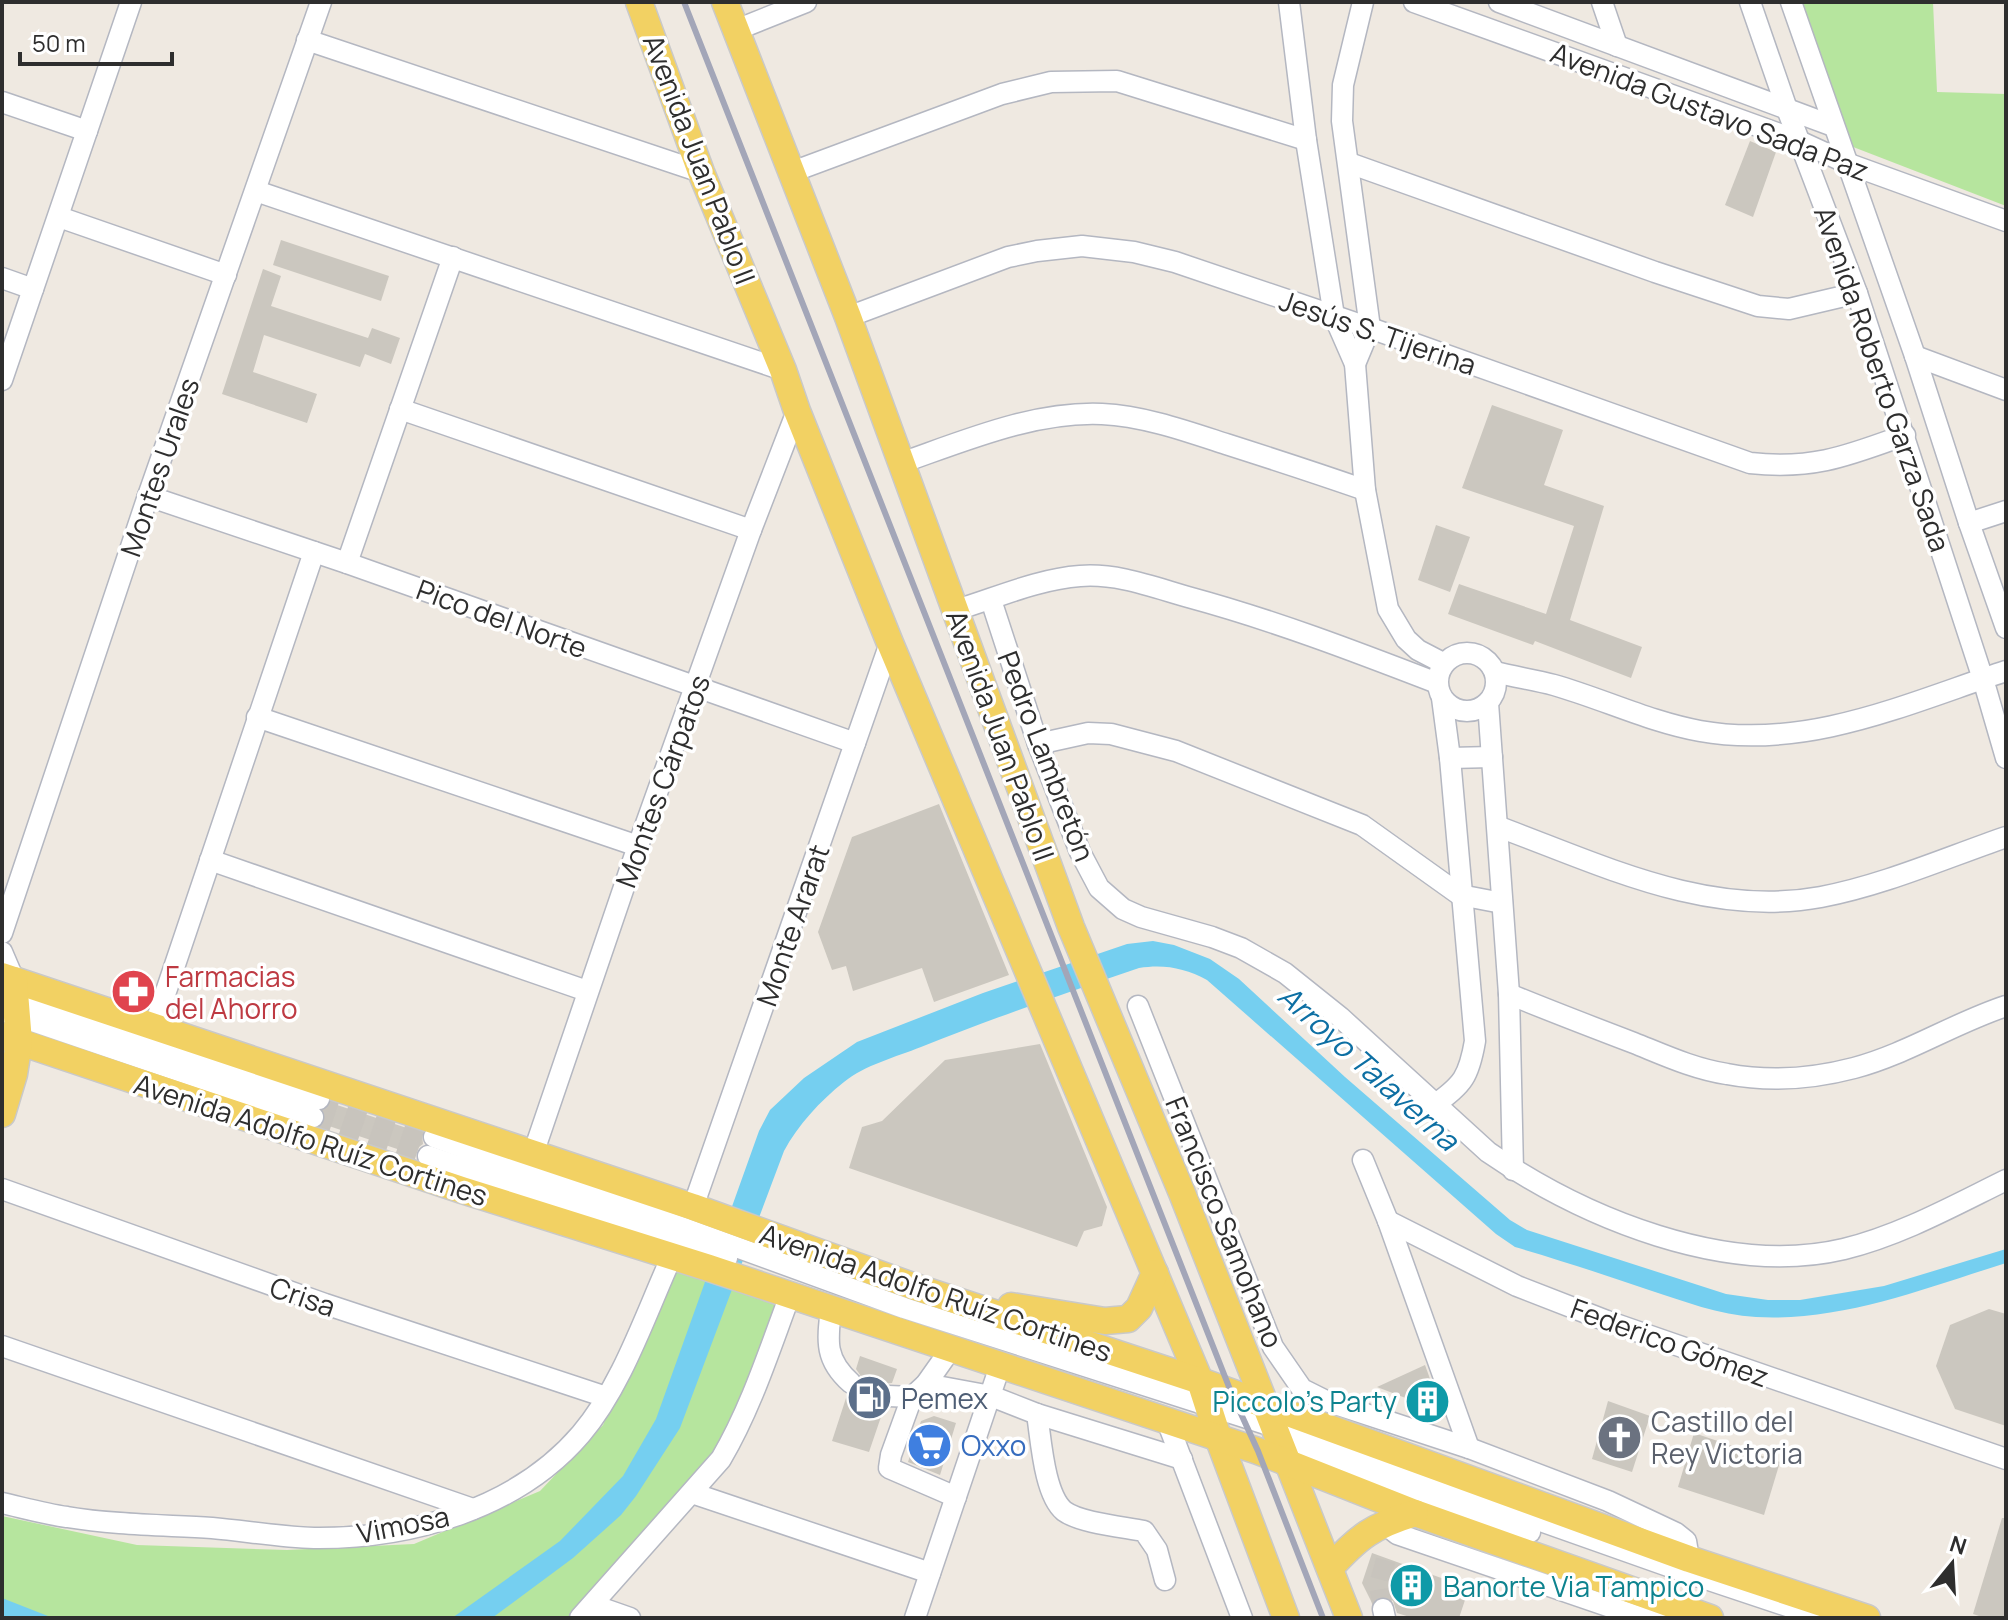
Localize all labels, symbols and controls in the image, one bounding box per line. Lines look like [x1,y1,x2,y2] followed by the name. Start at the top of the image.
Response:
[20,16,172,66] scale bar
[32,26,86,59] text: 50 m
[635,29,765,289] street label: Avenida Juan Pablo II
[1546,33,1874,189] street label: Avenida Gustavo Sada Paz
[1806,201,1960,557] street label: Avenida Roberto Garza Sada
[1275,281,1481,383] street label: Jesús S. Tijerina
[111,373,207,561] street label: Montes Urales
[412,570,592,666] street label: Pico del Norte
[938,604,1064,866] street label: Avenida Juan Pablo II
[989,646,1105,866] street label: Pedro Lambretón
[606,669,718,893] street label: Montes Cárpatos
[747,839,837,1011] street label: Monte Ararat
[165,957,298,1027] place label: Farmacias del Ahorro
[110,968,158,1016] pharmacy icon: Farmacias del Ahorro
[1270,975,1469,1160] water label: Arroyo Talaverna
[129,1064,493,1214] street label: Avenida Adolfo Ruíz Cortines
[1157,1091,1293,1353] street label: Francisco Samohano
[755,1214,1117,1370] street label: Avenida Adolfo Ruíz Cortines
[265,1267,341,1325] street label: Crisa
[1566,1289,1774,1395] street label: Federico Gómez
[846,1374,894,1422] fuel station icon: Pemex
[1404,1377,1452,1425] building icon: Piccolo's Party
[901,1379,988,1417] place label: Pemex
[1213,1382,1397,1420] place label: Piccolo's Party
[1651,1402,1803,1472] place label: Castillo del Rey Victoria
[1596,1413,1644,1461] church icon: Castillo del Rey Victoria
[906,1421,954,1469] supermarket icon: Oxxo
[961,1426,1026,1464] place label: Oxxo
[354,1496,452,1552] street label: Vimosa
[1912,1524,1992,1604] north arrow
[1946,1528,1970,1562] text: N
[1388,1562,1436,1610] building icon: Banorte Via Tampico
[1443,1567,1704,1605] place label: Banorte Via Tampico

